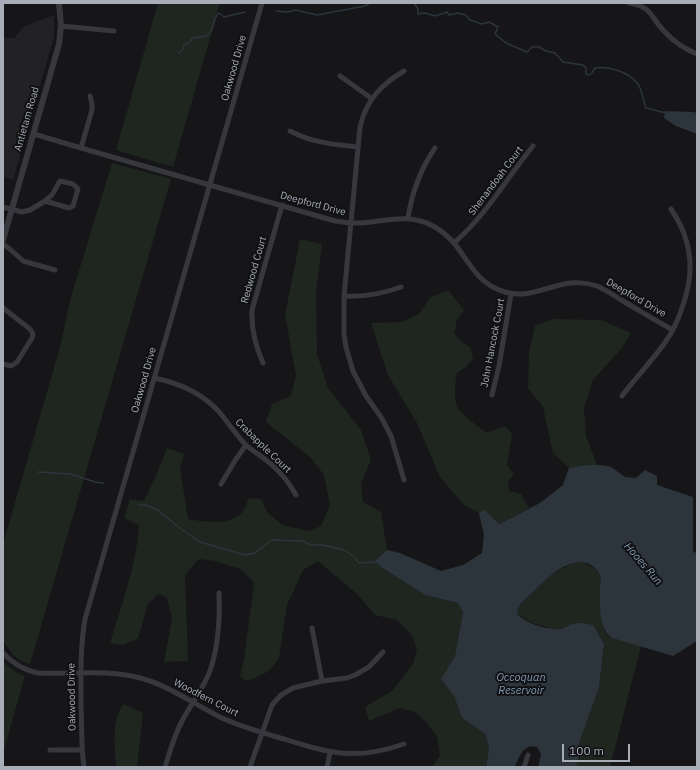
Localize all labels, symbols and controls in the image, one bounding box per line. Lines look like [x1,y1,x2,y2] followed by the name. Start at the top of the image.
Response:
[219,34,249,102] street label: Oakwood Drive
[12,85,42,153] street label: Antietam Road
[466,144,526,218] street label: Shenandoah Court
[279,190,347,218] street label: Deepford Drive
[239,235,269,305] street label: Redwood Court
[604,276,668,320] street label: Deepford Drive
[478,297,508,389] street label: John Hancock Court
[129,346,159,414] street label: Oakwood Drive
[233,416,293,476] street label: Crabapple Court
[621,540,665,588] water label: Hooes Run
[65,663,79,731] street label: Oakwood Drive
[496,671,546,697] water label: Occoquan Reservoir
[172,677,240,719] street label: Woodfern Court
[564,736,632,762] scale bar
[569,743,604,758] text: 100 m

